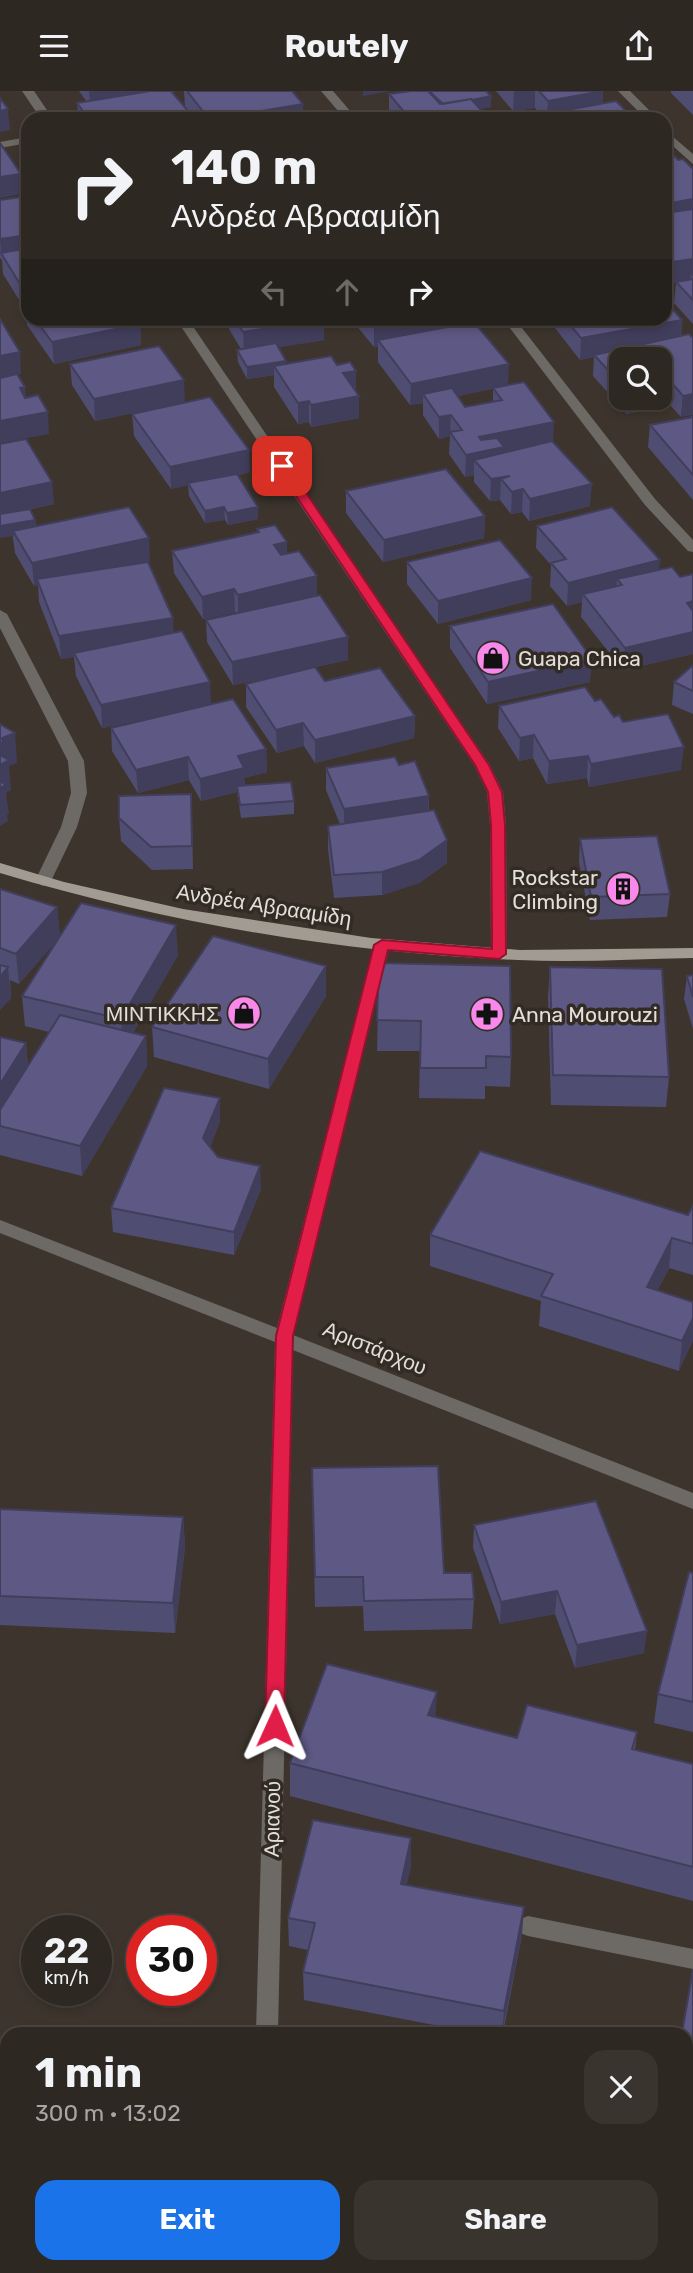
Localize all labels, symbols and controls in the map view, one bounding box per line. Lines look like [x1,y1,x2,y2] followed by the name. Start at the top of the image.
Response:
[35,27,73,65] icon: menu
[284,27,409,65] text: Routely
[620,27,658,65] icon: share
[171,138,317,196] text: 140 m
[56,140,147,231] icon: right
[171,197,441,235] text: Ανδρέα Αβρααμίδη
[255,273,293,311] icon: left
[328,273,366,311] icon: ahead
[401,273,439,311] icon: right
[609,347,672,410] map controls
[609,347,672,410] button: search
[252,436,312,496] pin
[263,447,301,485] icon: arrive
[474,639,512,677] shop icon: Guapa Chica
[518,646,641,671] place label: Guapa Chica
[512,865,598,914] place label: Rockstar Climbing
[604,870,642,908] building icon: Rockstar Climbing
[175,879,353,931] street label: Ανδρέα Αβρααμίδη
[225,994,263,1032] shop icon: ΜΙΝΤΙΚΚΗΣ
[468,995,506,1033] pharmacy icon: Anna Mourouzi
[106,1001,219,1026] place label: ΜΙΝΤΙΚΚΗΣ
[512,1002,658,1027] place label: Anna Mourouzi
[320,1316,430,1380] street label: Αριστάρχου
[238,1689,312,1763] position arrow
[259,1781,285,1857] street label: Αριανού
[126,1915,217,2006] speed limit sign: 30
[44,1930,89,1972] text: 22
[44,1967,89,1989] text: km/h
[35,2048,142,2098] text: 1 min
[584,2050,658,2124] button: close
[35,2099,181,2127] text: 300 m · 13:02
[35,2180,340,2260] button: Exit
[354,2180,658,2260] button: Share

